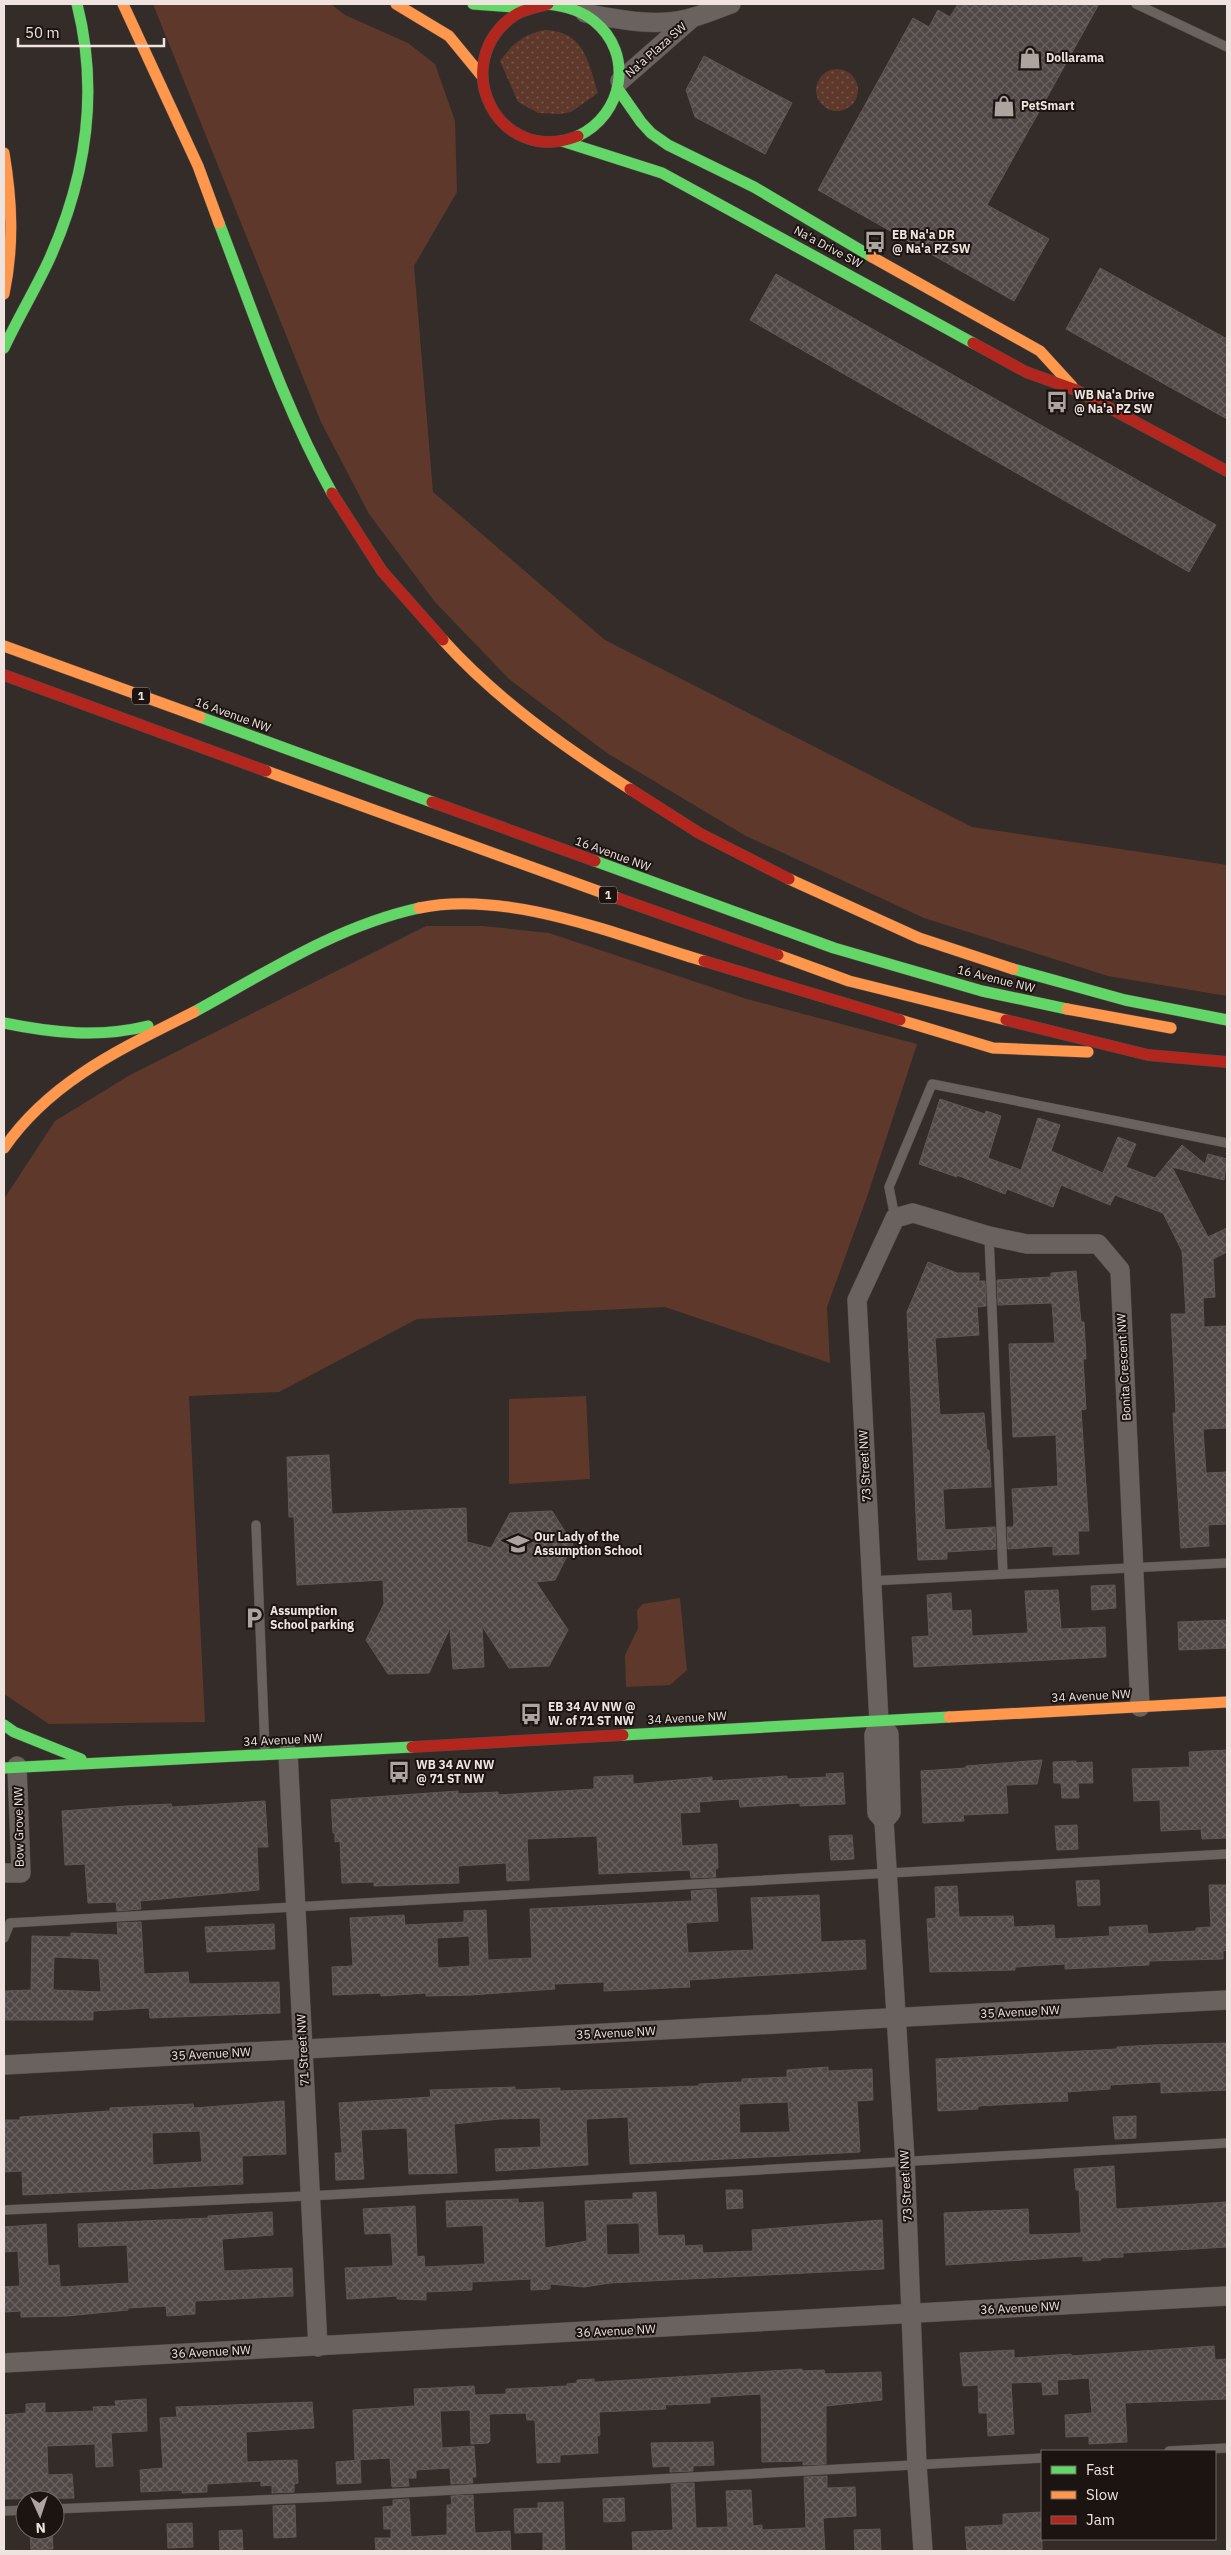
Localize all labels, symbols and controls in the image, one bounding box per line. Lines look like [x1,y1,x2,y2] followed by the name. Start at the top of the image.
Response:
[18,15,164,47] scale bar
[622,19,690,80] street label: Na'a Plaza SW
[25,23,60,42] text: 50 m
[1017,45,1043,71] shop icon: Dollarama
[1046,50,1104,65] place label: Dollarama
[991,93,1017,119] shop icon: PetSmart
[1021,98,1075,113] place label: PetSmart
[791,222,865,271] street label: Na'a Drive SW
[892,227,971,256] place label: EB Na'a DR @ Na'a PZ SW
[862,229,888,255] bus stop icon: EB Na'a DR @ Na'a PZ SW
[1074,387,1155,416] place label: WB Na'a Drive @ Na'a PZ SW
[1044,389,1070,415] bus stop icon: WB Na'a Drive @ Na'a PZ SW
[132,688,150,704] road number: 1
[193,694,273,735] street label: 16 Avenue NW
[573,833,653,874] street label: 16 Avenue NW
[599,886,617,904] road number: 1
[956,962,1037,995] street label: 16 Avenue NW
[1113,1313,1134,1421] street label: Bonita Crescent NW
[855,1429,874,1502] street label: 73 Street NW
[534,1529,642,1558] place label: Our Lady of the Assumption School
[505,1531,531,1557] school or university icon: Our Lady of the Assumption School
[270,1603,354,1632] place label: Assumption School parking
[241,1605,267,1631] parking icon: Assumption School parking
[1051,1686,1131,1705] street label: 34 Avenue NW
[548,1699,636,1728] place label: EB 34 AV NW @ W. of 71 ST NW
[518,1701,544,1727] bus stop icon: EB 34 AV NW @ W. of 71 ST NW
[647,1708,727,1727] street label: 34 Avenue NW
[243,1730,323,1749] street label: 34 Avenue NW
[416,1757,495,1786] place label: WB 34 AV NW @ 71 ST NW
[386,1759,412,1785] bus stop icon: WB 34 AV NW @ 71 ST NW
[10,1786,27,1867] street label: Bow Grove NW
[980,2002,1060,2021] street label: 35 Avenue NW
[293,2013,312,2086] street label: 71 Street NW
[576,2023,656,2042] street label: 35 Avenue NW
[171,2044,251,2063] street label: 35 Avenue NW
[896,2149,915,2222] street label: 73 Street NW
[980,2298,1060,2317] street label: 36 Avenue NW
[576,2321,656,2340] street label: 36 Avenue NW
[171,2342,251,2361] street label: 36 Avenue NW
[1041,2450,1216,2540] legend
[1086,2460,1114,2479] text: Fast
[1086,2485,1119,2504] text: Slow
[15,2490,65,2540] north arrow
[1086,2510,1115,2529] text: Jam
[35,2519,46,2537] text: N

